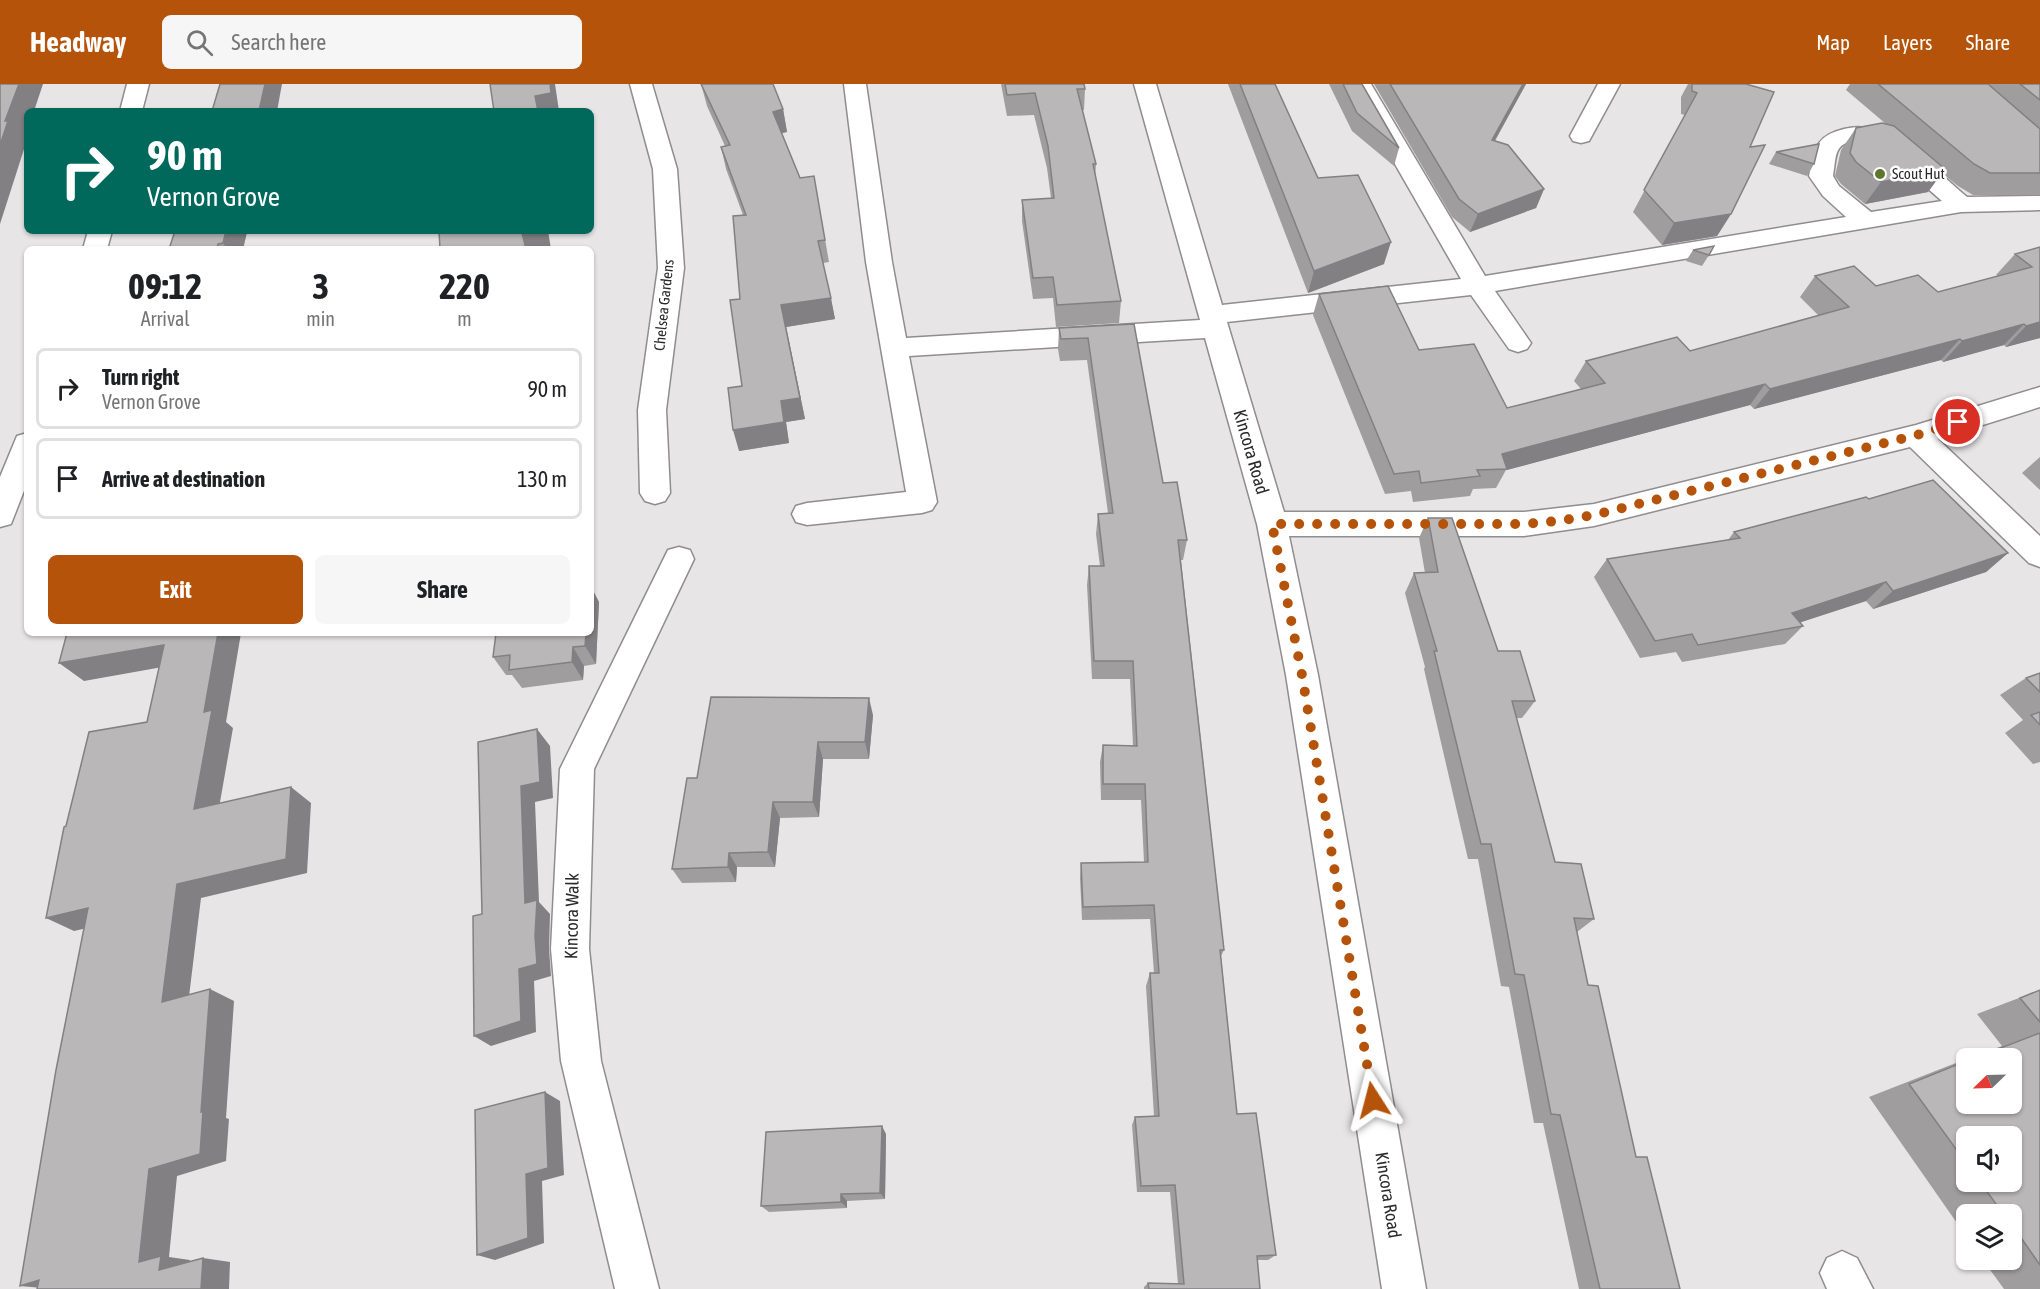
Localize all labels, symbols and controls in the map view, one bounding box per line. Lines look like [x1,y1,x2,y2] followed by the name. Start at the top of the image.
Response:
[162,15,582,69] search box
[30,26,126,58] text: Headway
[183,26,216,59] icon: search
[231,29,326,55] text: Search here
[1816,30,1850,54] text: Map
[1883,30,1933,54] text: Layers
[1966,30,2010,54] text: Share
[147,131,222,179] text: 90 m
[48,132,126,210] icon: right
[1892,165,1945,182] place label: Scout Hut
[1873,167,1887,181] marker: Scout Hut
[147,181,280,212] text: Vernon Grove
[650,258,677,351] street label: Chelsea Gardens
[128,265,202,307] text: 09:12
[312,265,329,307] text: 3
[439,265,490,307] text: 220
[141,307,190,330] text: Arrival
[306,307,335,330] text: min
[457,307,472,330] text: m
[102,364,179,390] text: Turn right
[51,372,84,405] icon: right
[527,376,567,402] text: 90 m
[102,390,201,413] text: Vernon Grove
[1932,396,1983,447] pin
[1941,405,1974,438] icon: arrive
[1229,407,1274,497] street label: Kincora Road
[51,462,84,495] icon: arrive
[102,466,265,492] text: Arrive at destination
[517,466,567,492] text: 130 m
[48,555,303,624] button: Exit
[315,555,570,624] button: Share
[560,873,583,959] street label: Kincora Walk
[1956,1048,2022,1114] north arrow
[1956,1048,2022,1270] map controls
[1341,1068,1405,1132] position arrow
[1956,1126,2022,1192] button: sound
[1371,1150,1406,1240] street label: Kincora Road
[1956,1204,2022,1270] button: layers

